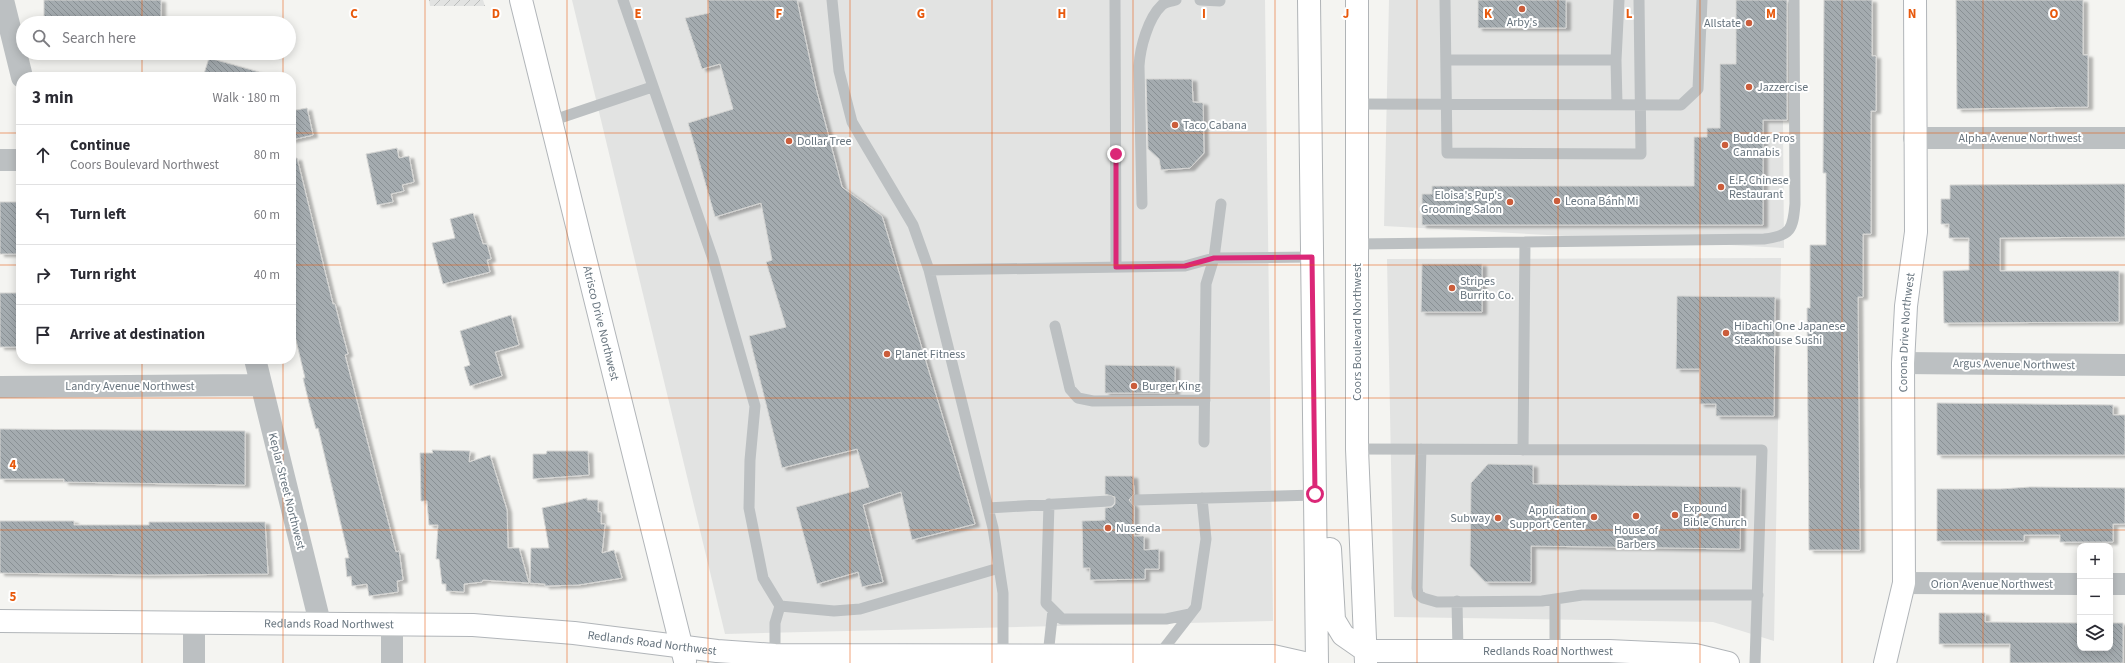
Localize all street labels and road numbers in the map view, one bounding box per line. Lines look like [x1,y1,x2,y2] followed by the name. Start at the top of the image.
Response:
[1959,130,2082,147] street label: Alpha Avenue Northwest
[1349,263,1366,401] street label: Coors Boulevard Northwest
[578,264,623,382] street label: Atrisco Drive Northwest
[1895,272,1919,392] street label: Corona Drive Northwest
[1953,355,2075,374] street label: Argus Avenue Northwest
[65,378,195,395] street label: Landry Avenue Northwest
[264,431,309,551] street label: Keplar Street Northwest
[1931,576,2053,593] street label: Orion Avenue Northwest
[264,615,394,633] street label: Redlands Road Northwest
[587,627,717,660] street label: Redlands Road Northwest
[1483,643,1613,660] street label: Redlands Road Northwest

